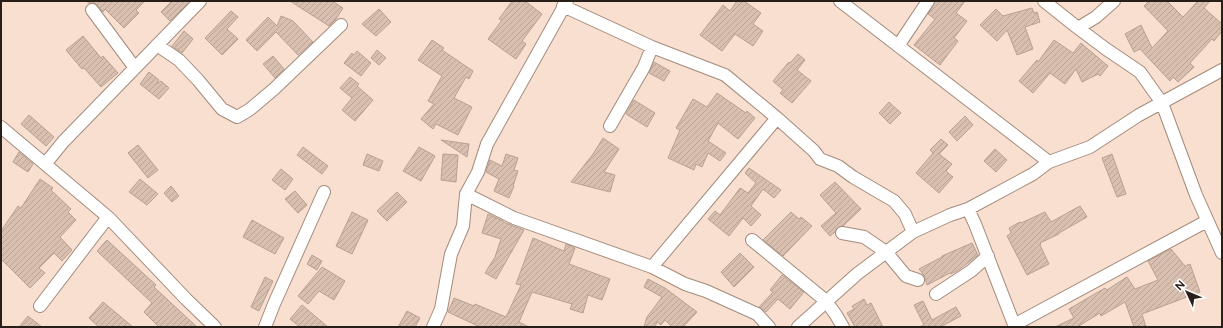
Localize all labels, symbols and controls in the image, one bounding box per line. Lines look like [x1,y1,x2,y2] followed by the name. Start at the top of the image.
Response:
[1167,272,1207,312] north arrow
[1173,278,1188,293] text: N

